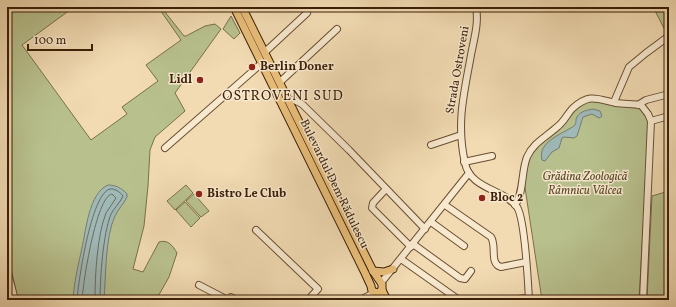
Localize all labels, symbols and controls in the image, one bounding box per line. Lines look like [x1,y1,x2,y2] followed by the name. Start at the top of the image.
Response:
[442,24,474,115] street label: Strada Ostroveni
[28,26,92,52] scale bar
[34,33,67,49] text: 100 m
[260,59,334,75] place label: Berlin Doner
[247,62,257,72] marker: Berlin Doner
[169,72,192,88] place label: Lidl
[195,75,205,85] marker: Lidl
[222,87,344,106] district label: OSTROVENI SUD
[296,117,372,252] street label: Bulevardul Dem Rădulescu
[542,169,628,199] park label: Grădina Zoologică Râmnicu Vâlcea
[207,186,286,202] place label: Bistro Le Club
[194,189,204,199] marker: Bistro Le Club
[490,190,523,206] place label: Bloc 2
[477,193,487,203] marker: Bloc 2

